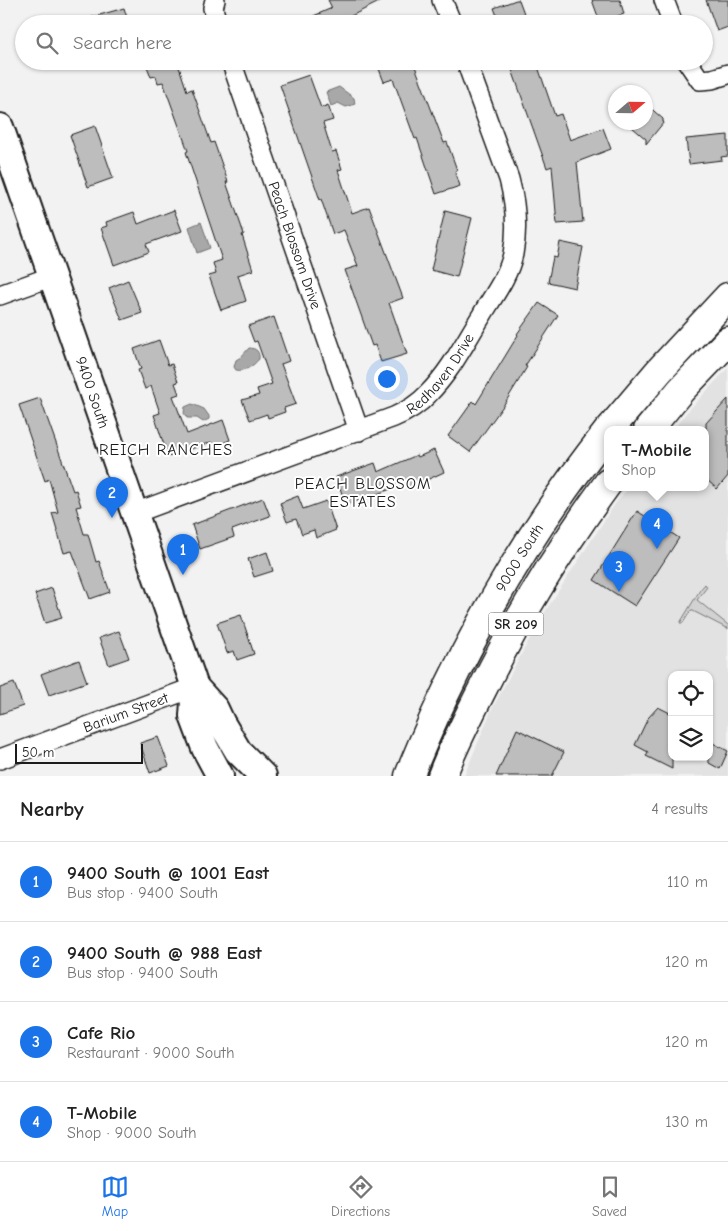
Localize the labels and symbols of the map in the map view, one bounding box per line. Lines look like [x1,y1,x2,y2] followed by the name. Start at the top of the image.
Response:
[608,85,653,130] north arrow
[264,179,325,312] street label: Peach Blossom Drive
[403,330,478,418] street label: Redhaven Drive
[72,354,113,431] street label: 9400 South
[374,366,400,392] your location
[99,441,233,459] district label: REICH RANCHES
[295,475,431,511] district label: PEACH BLOSSOM ESTATES
[96,477,128,518] pin: 2
[641,508,673,549] pin: 4
[492,520,547,595] street label: 9000 South
[167,534,199,575] pin: 1
[603,551,635,592] pin: 3
[488,612,544,636] road number: SR 209
[81,688,171,736] street label: Barium Street
[15,741,142,764] scale bar

